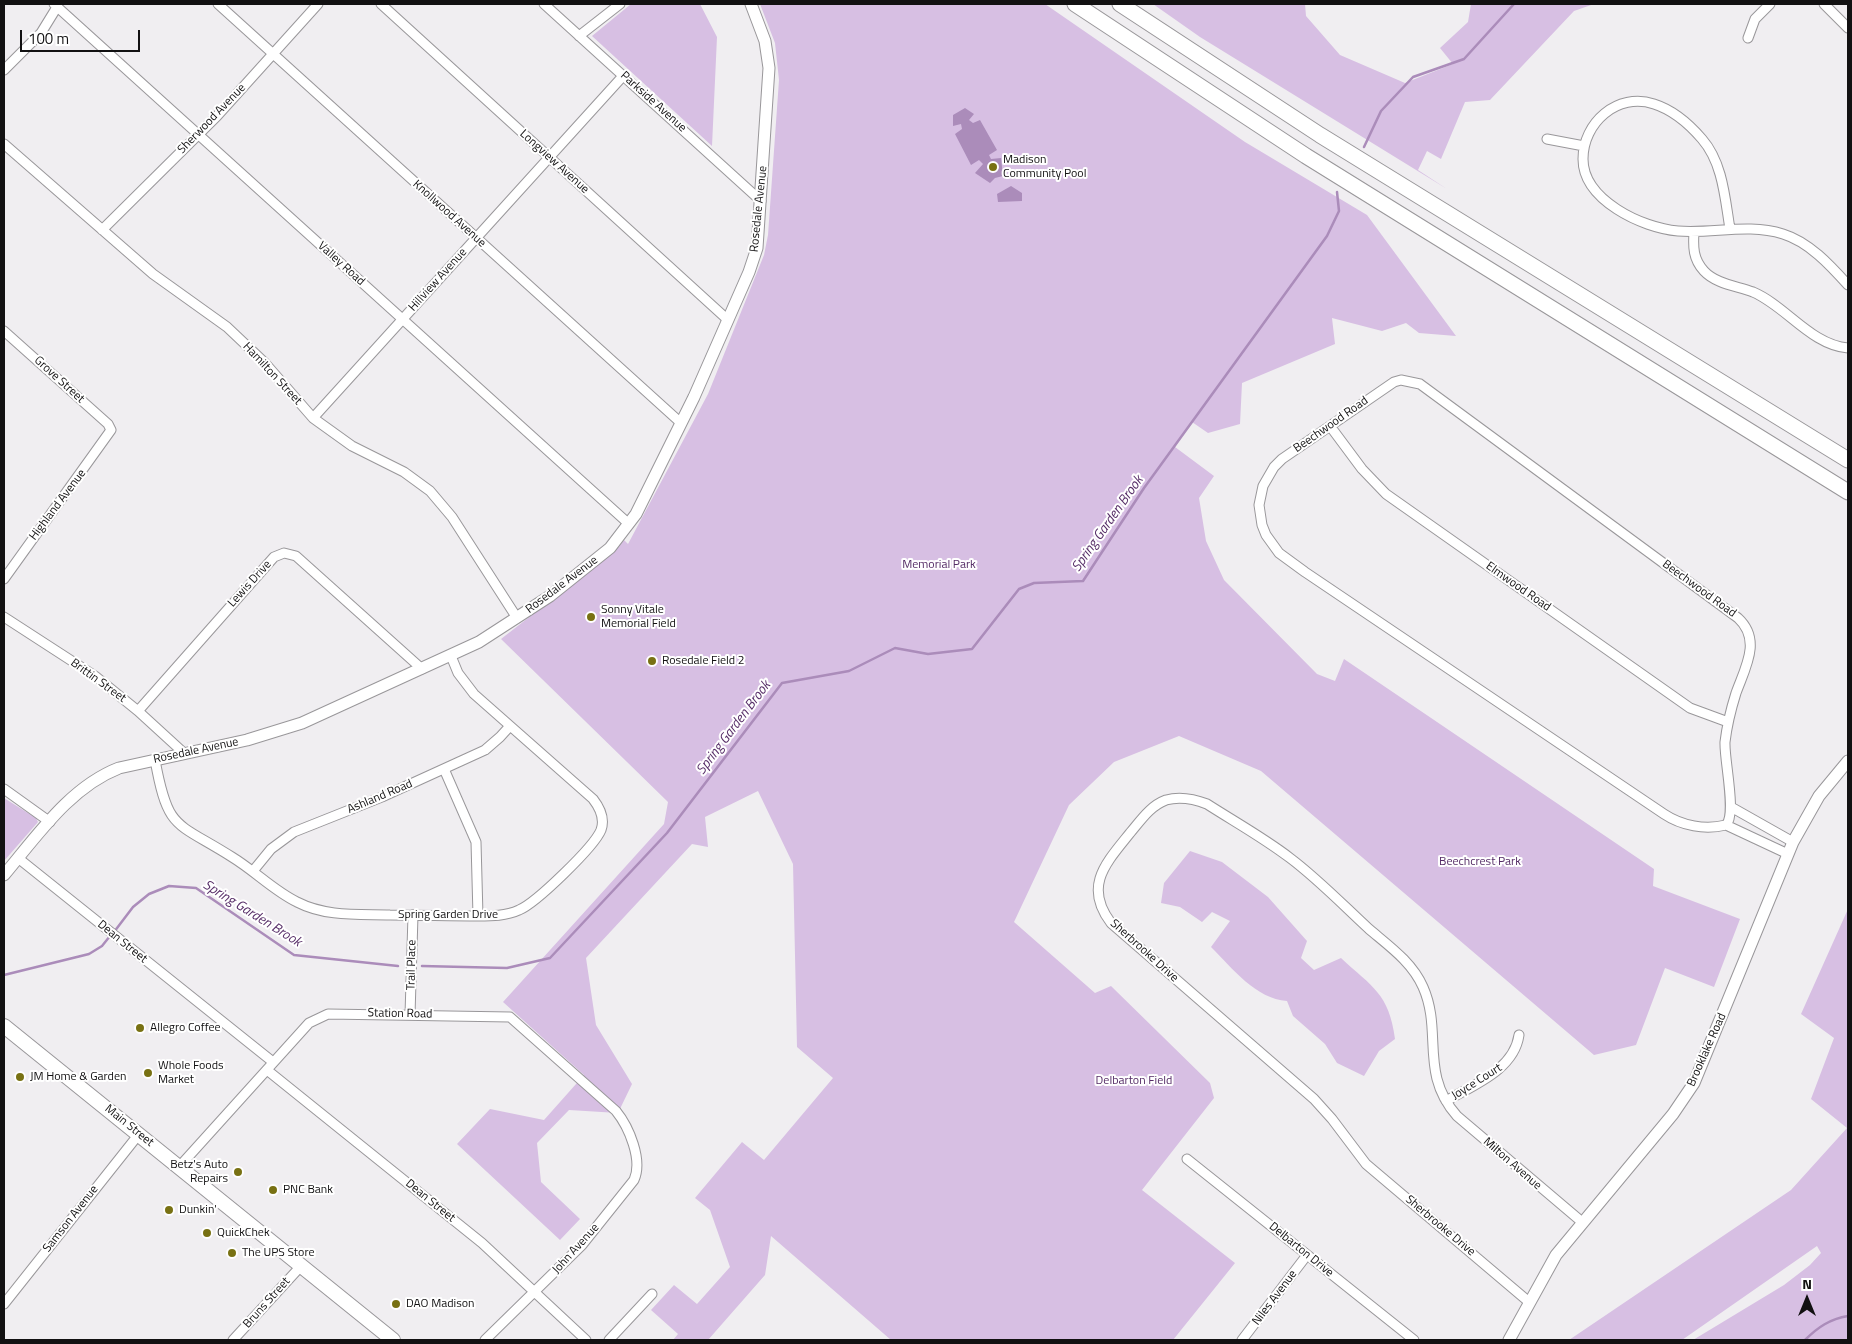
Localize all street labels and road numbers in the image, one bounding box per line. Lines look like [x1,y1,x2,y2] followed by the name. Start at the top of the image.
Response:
[617,69,689,135] street label: Parkside Avenue
[175,81,249,157] street label: Sherwood Avenue
[516,127,592,197] street label: Longview Avenue
[747,165,771,253] street label: Rosedale Avenue
[409,177,489,251] street label: Knollwood Avenue
[314,239,368,289] street label: Valley Road
[406,245,470,315] street label: Hillview Avenue
[239,340,305,408] street label: Hamilton Street
[31,354,87,406] street label: Grove Street
[1291,394,1371,456] street label: Beechwood Road
[27,467,89,543] street label: Highland Avenue
[523,553,601,617] street label: Rosedale Avenue
[1659,557,1739,621] street label: Beechwood Road
[225,558,275,610] street label: Lewis Drive
[1483,559,1553,615] street label: Elmwood Road
[67,656,129,706] street label: Brittin Street
[152,735,240,767] street label: Rosedale Avenue
[345,777,415,817] street label: Ashland Road
[398,908,498,922] street label: Spring Garden Drive
[1107,917,1181,985] street label: Sherbrooke Drive
[94,918,150,966] street label: Dean Street
[404,940,420,990] street label: Trail Place
[367,1006,433,1022] street label: Station Road
[1684,1011,1730,1089] street label: Brooklake Road
[1449,1061,1505,1103] street label: Joyce Court
[102,1102,156,1150] street label: Main Street
[1480,1135,1544,1193] street label: Milton Avenue
[402,1177,458,1225] street label: Dean Street
[40,1183,102,1255] street label: Samson Avenue
[1402,1193,1478,1259] street label: Sherbrooke Drive
[1266,1220,1336,1280] street label: Delbarton Drive
[550,1221,602,1277] street label: John Avenue
[1250,1268,1300,1328] street label: Niles Avenue
[240,1275,294,1331] street label: Bruns Street

